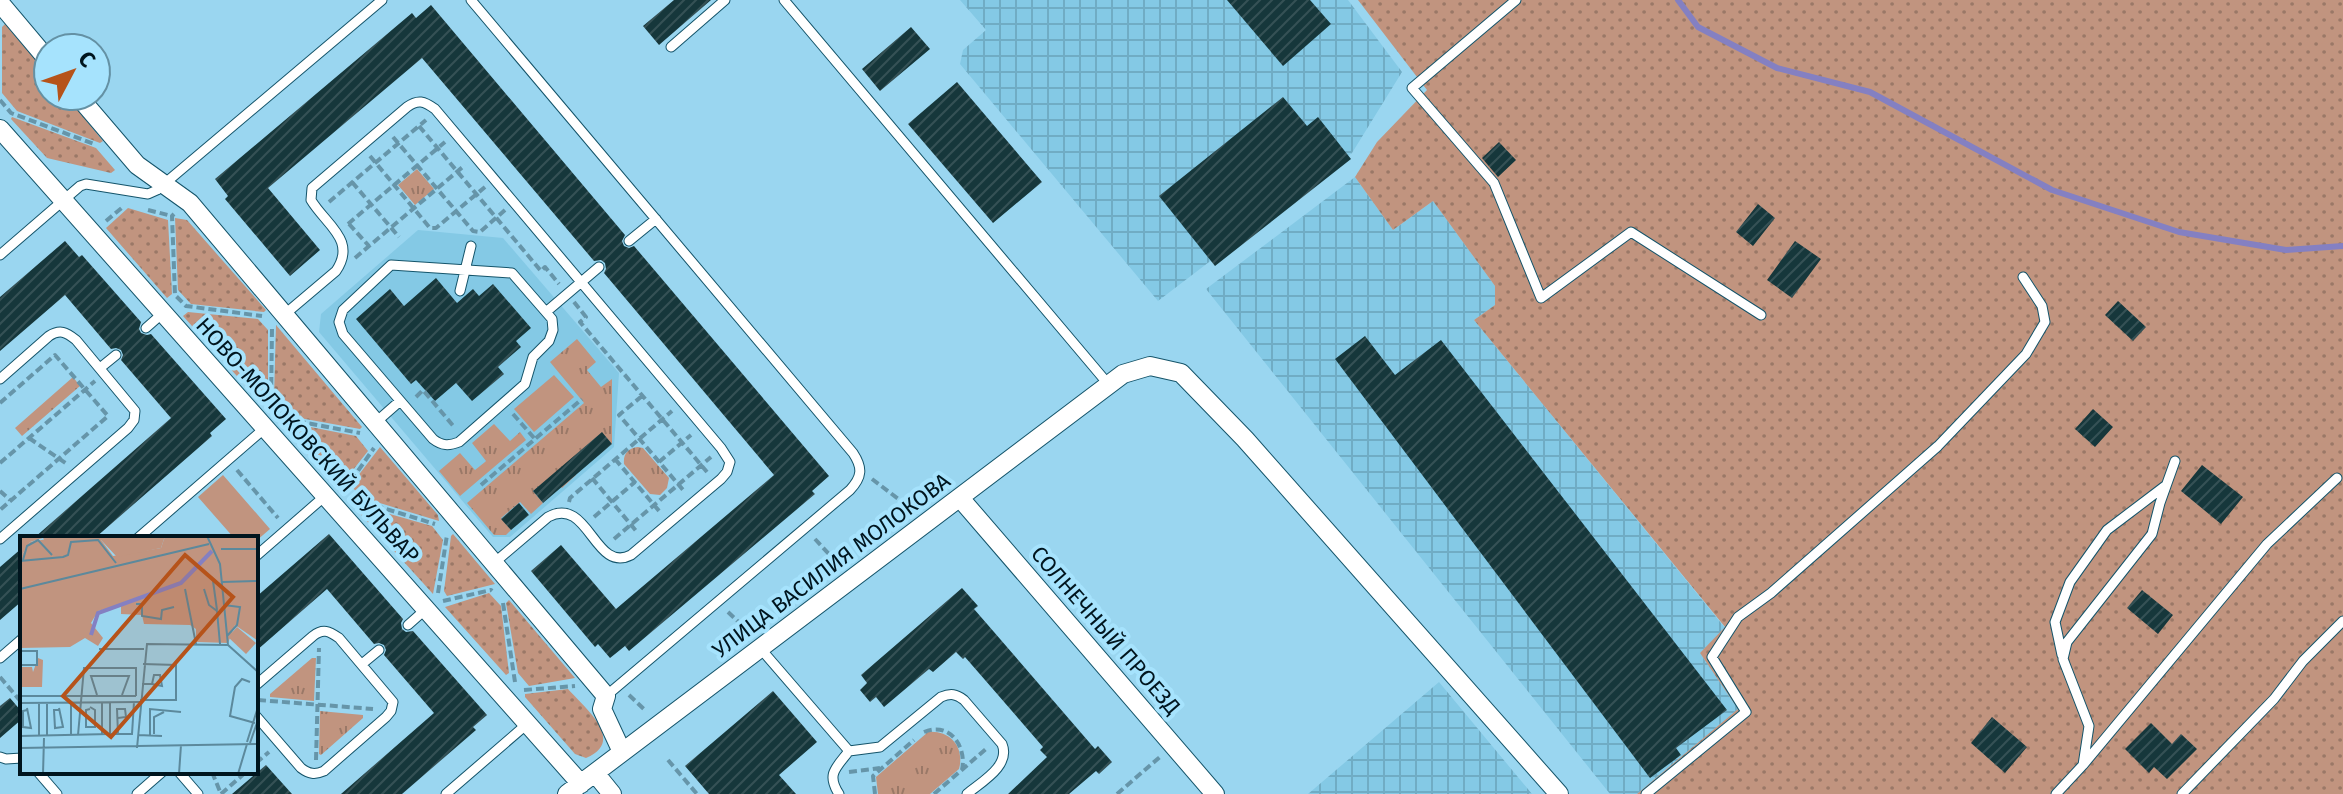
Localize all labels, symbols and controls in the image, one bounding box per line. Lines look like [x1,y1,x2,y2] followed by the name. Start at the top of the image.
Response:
[32,32,112,112] north arrow
[72,46,101,73] text: С
[190,312,425,569] street label: НОВО-МОЛОКОВСКИЙ БУЛЬВАР
[707,467,956,664] street label: УЛИЦА ВАСИЛИЯ МОЛОКОВА
[20,536,258,774] inset map
[1025,541,1186,720] street label: СОЛНЕЧНЫЙ ПРОЕЗД

